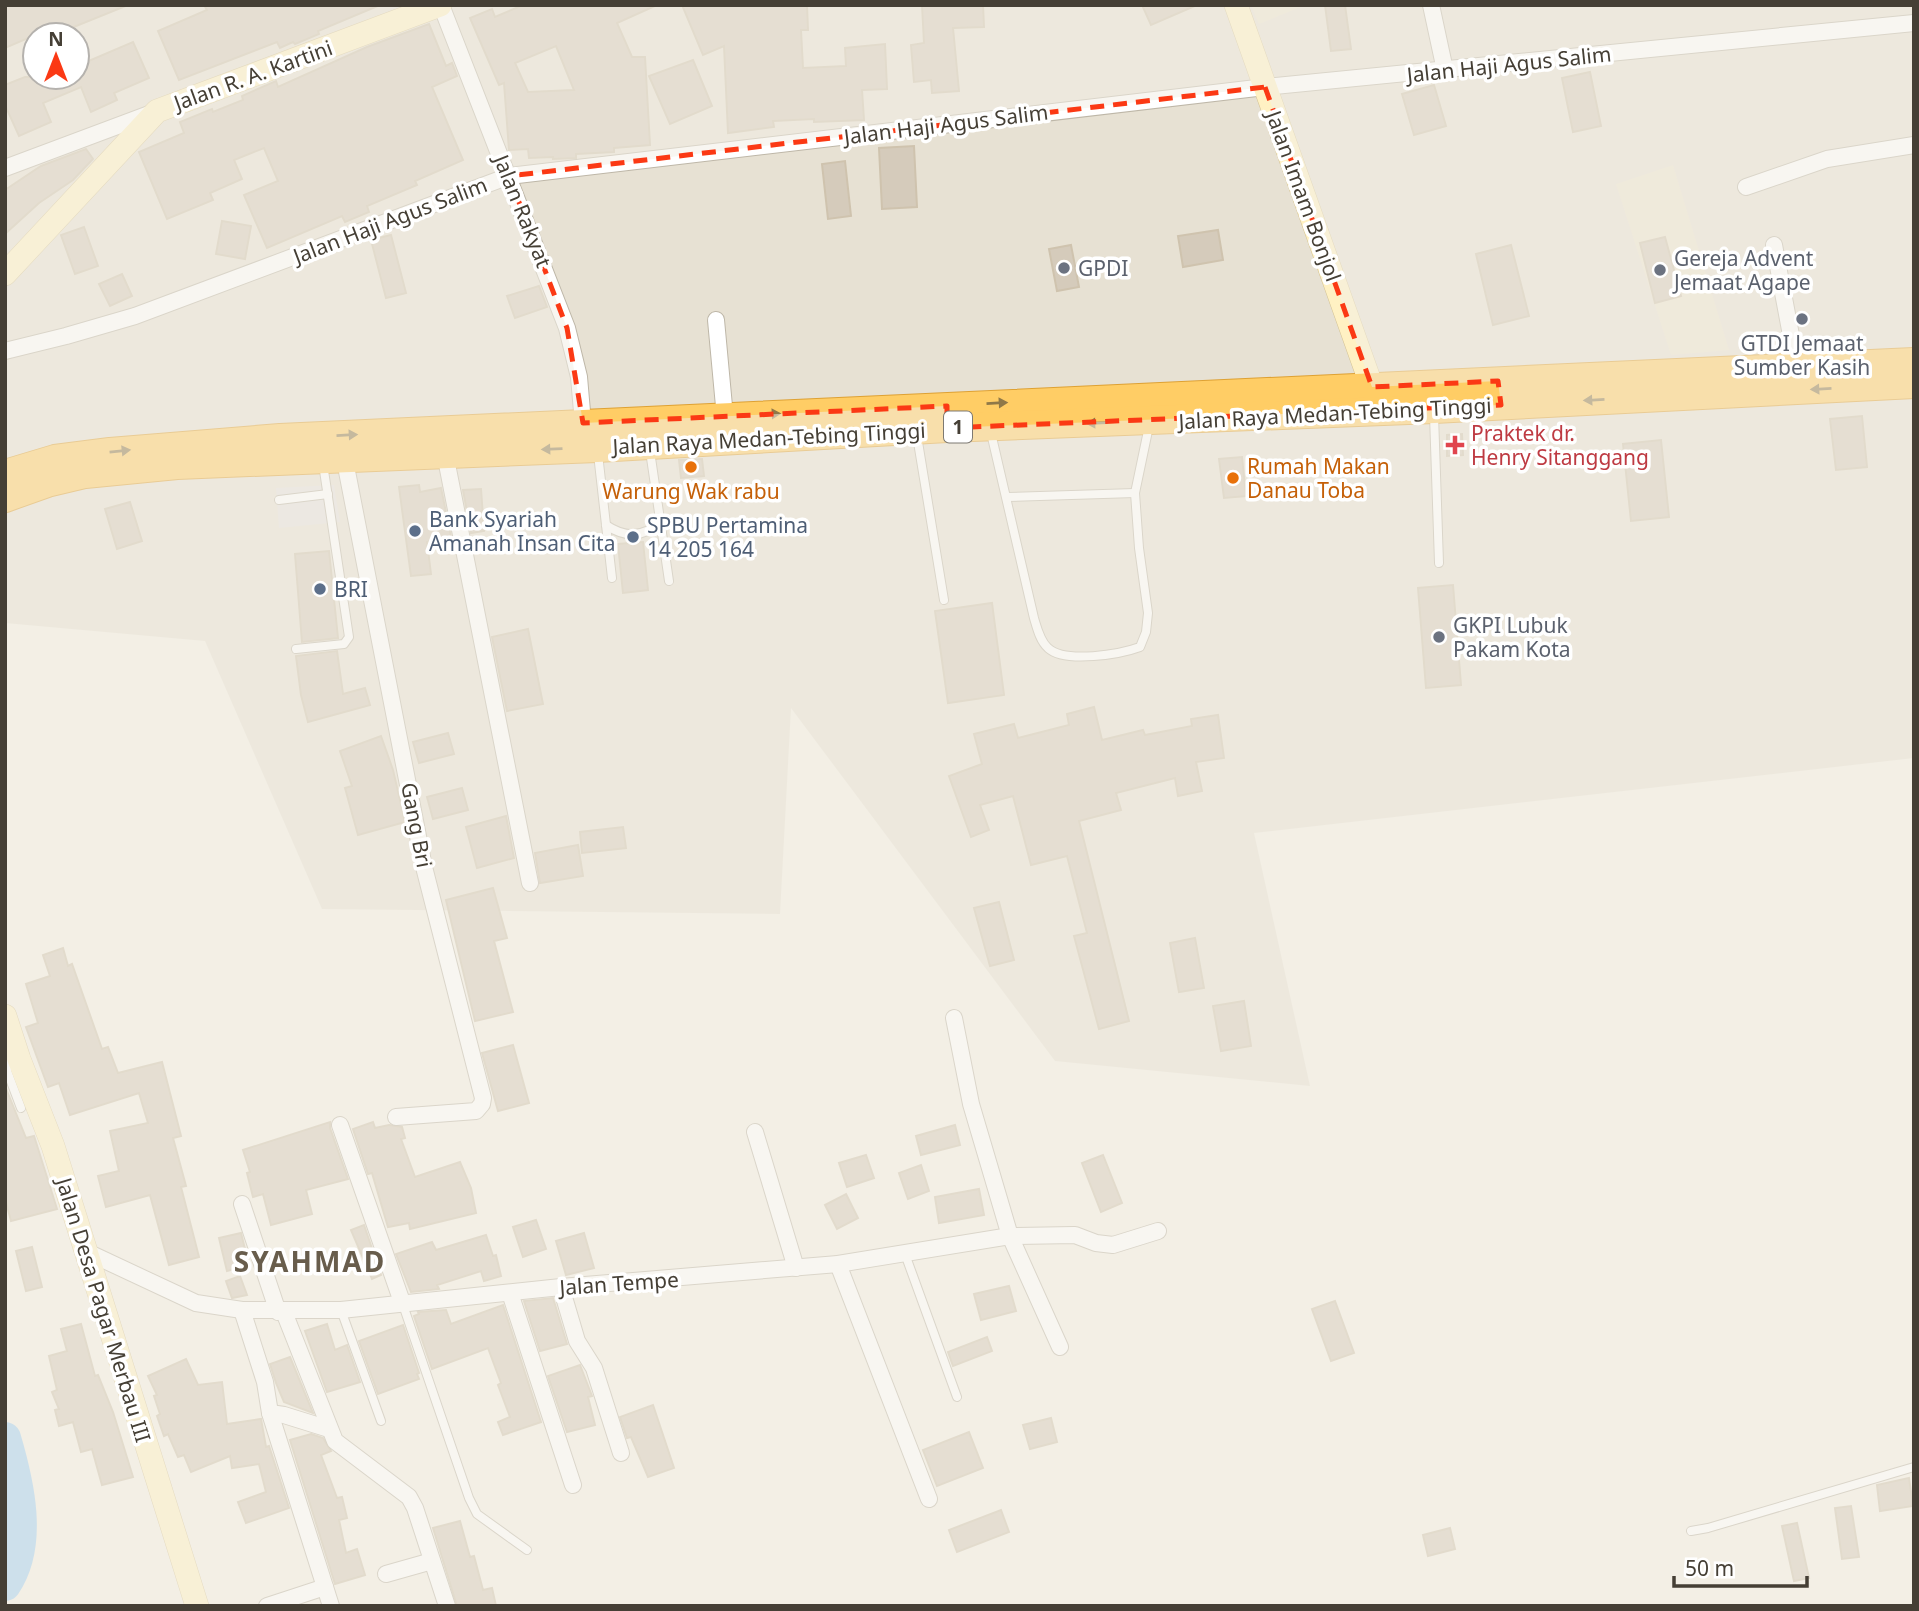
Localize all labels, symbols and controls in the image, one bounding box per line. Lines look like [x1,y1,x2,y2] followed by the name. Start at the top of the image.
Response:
[21,21,91,91] north arrow
[48,26,64,52] text: N
[168,33,336,117] street label: Jalan R. A. Kartini
[1403,39,1613,89] street label: Jalan Haji Agus Salim
[840,98,1050,151] street label: Jalan Haji Agus Salim
[1259,105,1348,285] street label: Jalan Imam Bonjol
[487,149,558,272] street label: Jalan Rakyat
[287,170,491,271] street label: Jalan Haji Agus Salim
[1672,244,1814,296] place label: Gereja Advent Jemaat Agape
[1078,254,1128,282] place label: GPDI
[1056,260,1072,276] marker: GPDI
[1652,262,1668,278] marker: Gereja Advent Jemaat Agape
[1794,311,1810,327] marker: GTDI Jemaat Sumber Kasih
[1734,329,1870,381] place label: GTDI Jemaat Sumber Kasih
[1810,383,1832,394] one-way arrow
[1176,391,1492,435] street label: Jalan Raya Medan-Tebing Tinggi
[1583,395,1605,406] one-way arrow
[986,398,1008,409] one-way arrow
[759,409,781,420] one-way arrow
[944,412,972,442] road number: 1
[610,416,926,460] street label: Jalan Raya Medan-Tebing Tinggi
[1086,417,1108,428] one-way arrow
[1471,419,1649,471] place label: Praktek dr. Henry Sitanggang
[336,429,358,440] one-way arrow
[1445,435,1465,455] marker: Praktek dr. Henry Sitanggang
[541,444,563,455] one-way arrow
[109,445,131,456] one-way arrow
[1247,452,1390,504] place label: Rumah Makan Danau Toba
[683,459,699,475] marker: Warung Wak rabu
[1225,470,1241,486] marker: Rumah Makan Danau Toba
[602,477,780,505] place label: Warung Wak rabu
[429,505,615,557] place label: Bank Syariah Amanah Insan Cita
[647,511,808,563] place label: SPBU Pertamina 14 205 164
[407,523,423,539] marker: Bank Syariah Amanah Insan Cita
[625,529,641,545] marker: SPBU Pertamina 14 205 164
[334,575,368,603] place label: BRI
[312,581,328,597] marker: BRI
[1453,611,1571,663] place label: GKPI Lubuk Pakam Kota
[1431,629,1447,645] marker: GKPI Lubuk Pakam Kota
[395,780,439,870] street label: Gang Bri
[50,1173,158,1446] street label: Jalan Desa Pagar Merbau III
[234,1242,386,1280] district label: SYAHMAD
[556,1265,680,1301] street label: Jalan Tempe
[1674,1544,1807,1588] scale bar
[1685,1554,1734,1582] text: 50 m

